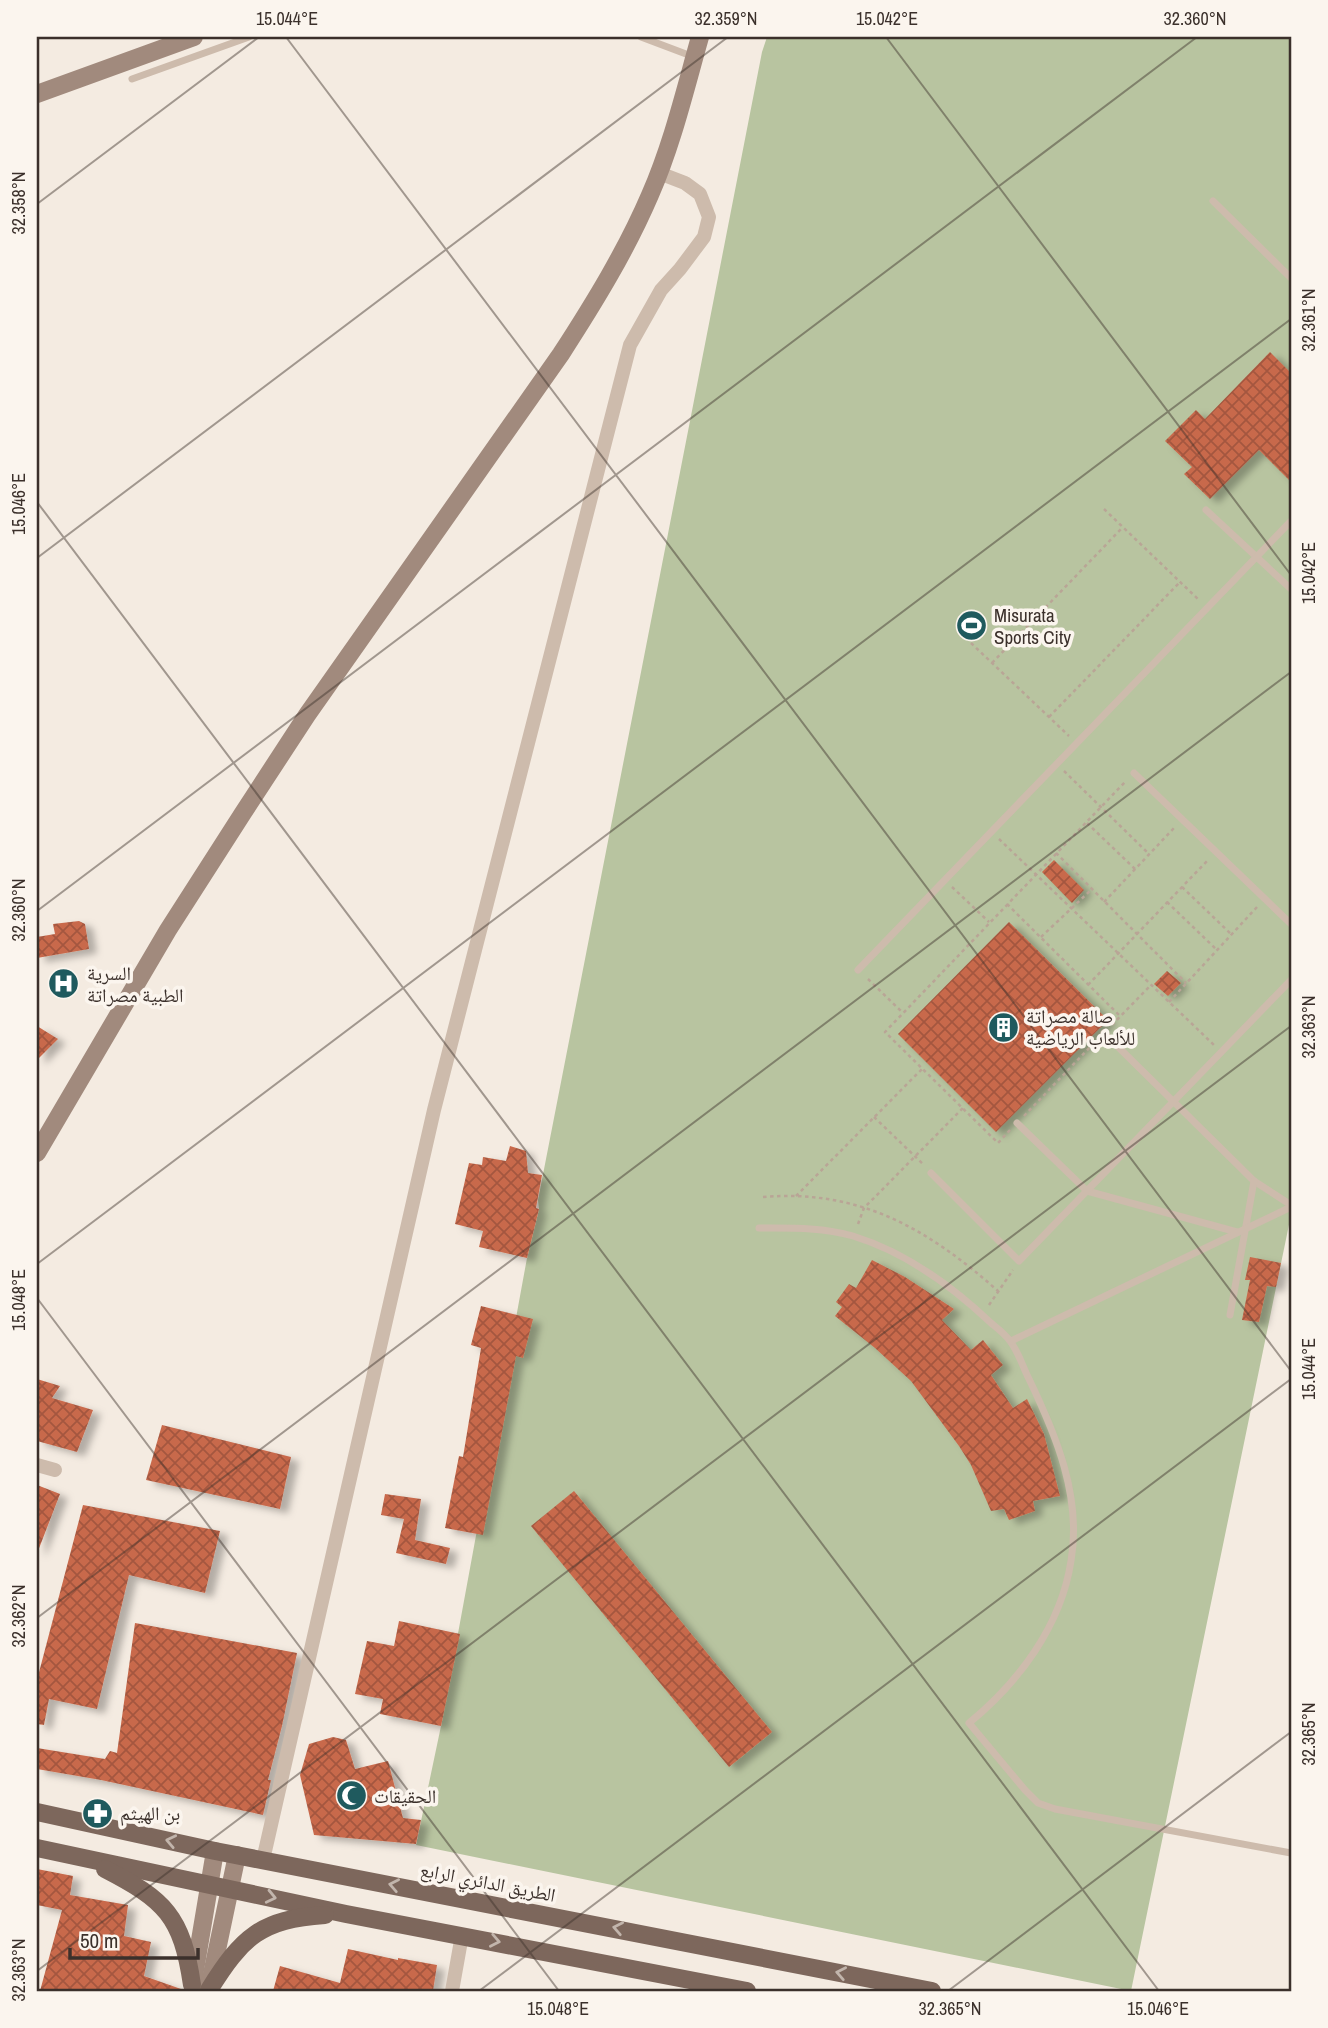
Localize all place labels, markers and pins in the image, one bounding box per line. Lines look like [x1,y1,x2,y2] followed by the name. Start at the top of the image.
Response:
[994,602,1071,650] place label: Misurata Sports City
[954,609,988,643] sports icon: Misurata Sports City
[87,960,184,1008] place label: السرية الطبية مصراتة
[47,967,81,1001] hospital icon: السرية الطبية مصراتة
[1026,1003,1135,1051] place label: صالة مصراتة للألعاب الرياضية
[986,1010,1020,1044] building icon: صالة مصراتة للألعاب الرياضية
[334,1779,368,1813] mosque icon: الحقيقات
[374,1783,436,1809] place label: الحقيقات
[80,1796,114,1830] pharmacy icon: بن الهيثم
[120,1800,180,1826] place label: بن الهيثم

